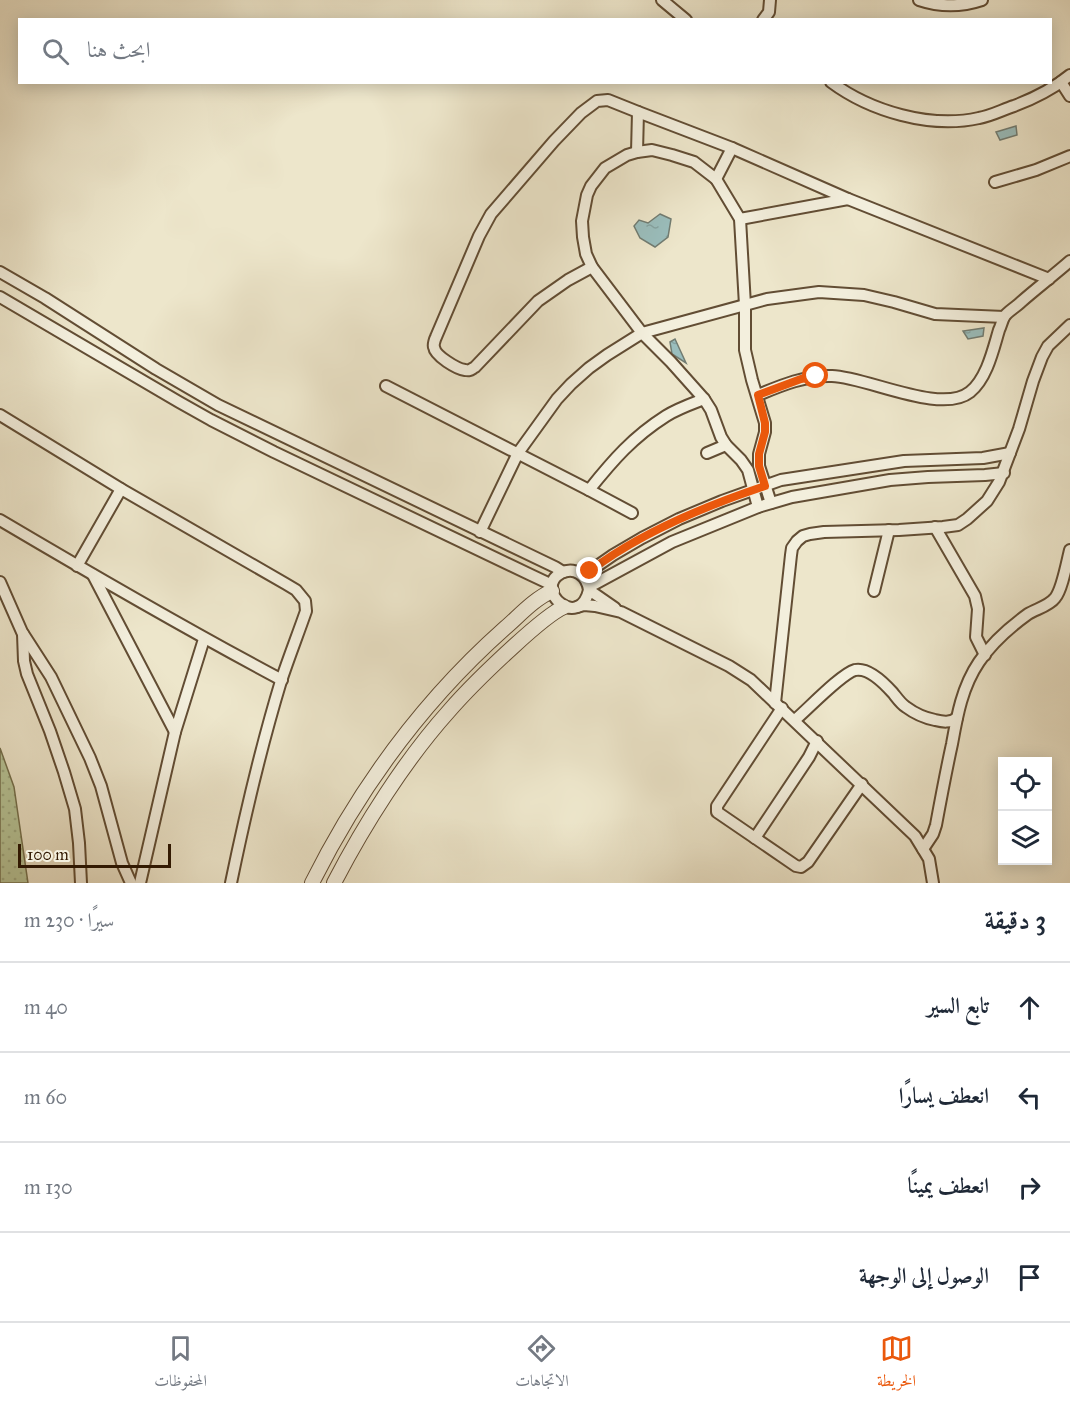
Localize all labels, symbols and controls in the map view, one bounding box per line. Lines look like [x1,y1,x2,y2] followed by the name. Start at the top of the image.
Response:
[18,18,1052,84] search box
[39,35,72,68] icon: search
[87,36,150,63] text: ابحث هنا
[802,362,828,388] route start
[576,557,602,583] route end
[998,757,1052,865] map controls
[998,757,1052,811] button: locate
[998,811,1052,865] button: layers
[18,841,171,868] scale bar
[27,845,69,864] text: 100 m
[985,904,1046,936] text: 3 دقيقة
[24,908,114,932] text: سيرًا · 230 m
[1013,991,1046,1024] icon: ahead
[927,992,989,1019] text: تابع السير
[24,995,68,1019] text: 40 m
[1013,1081,1046,1114] icon: left
[899,1082,989,1109] text: انعطف يسارًا
[24,1085,67,1109] text: 60 m
[1013,1171,1046,1204] icon: right
[908,1172,989,1199] text: انعطف يمينًا
[24,1175,73,1199] text: 130 m
[1013,1261,1046,1294] icon: arrive
[859,1262,989,1289] text: الوصول إلى الوجهة
[154,1332,207,1396] tab: المحفوظات
[515,1332,569,1396] tab: الاتجاهات
[877,1332,916,1396] tab: الخريطة

